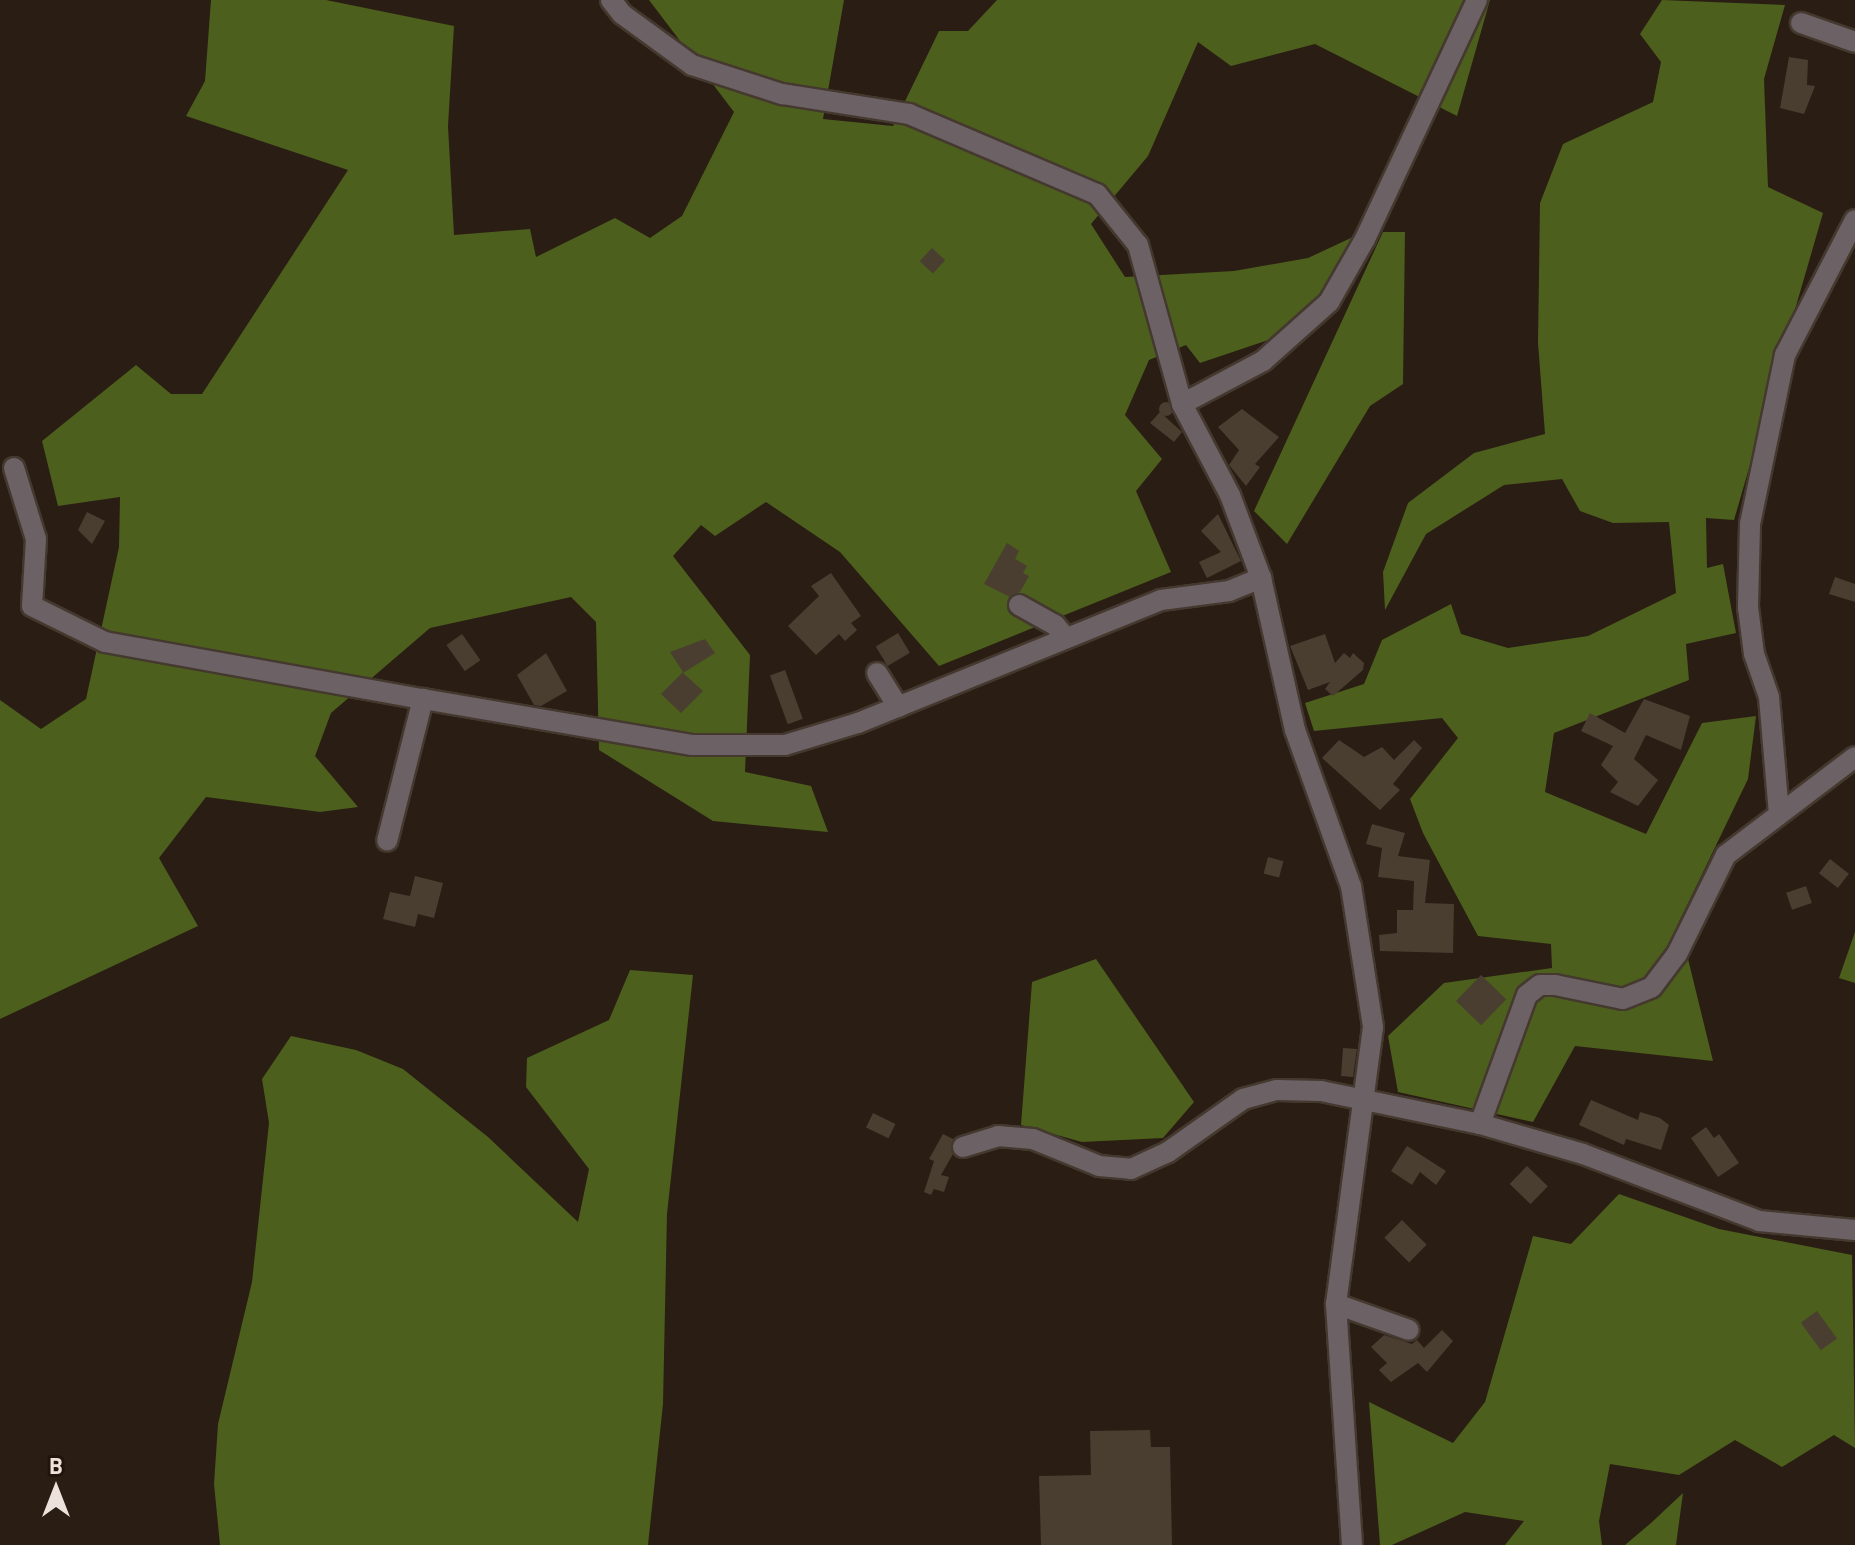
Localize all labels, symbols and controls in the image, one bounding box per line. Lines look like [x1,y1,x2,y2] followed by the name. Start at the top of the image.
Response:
[16,1449,96,1529] north arrow
[49,1452,63,1478] text: B

